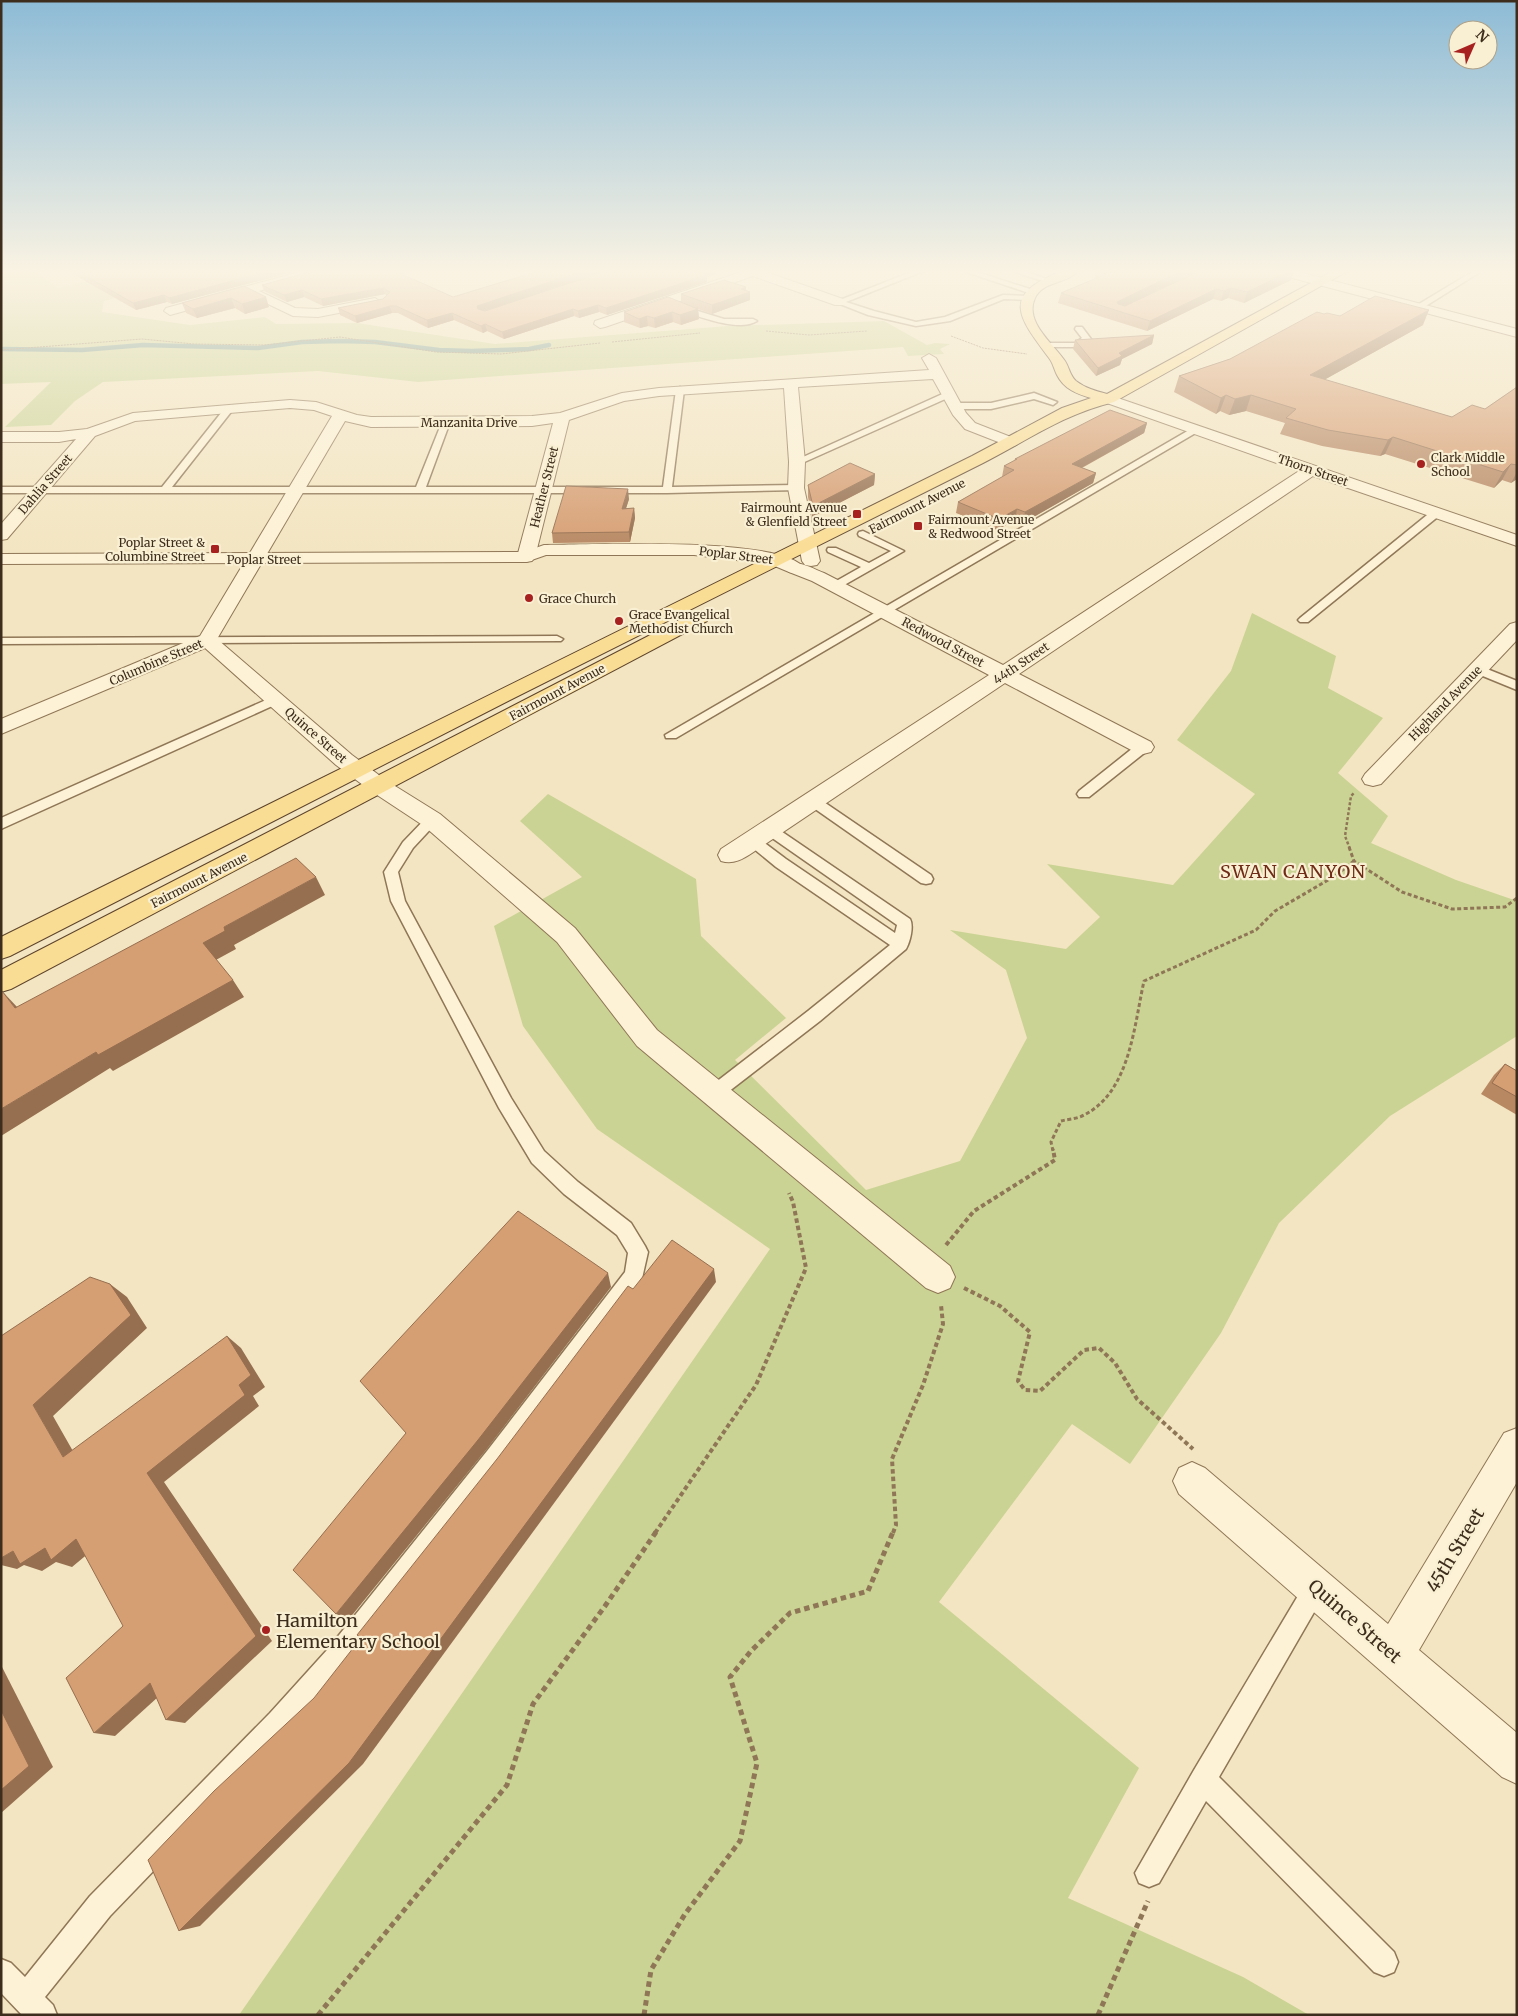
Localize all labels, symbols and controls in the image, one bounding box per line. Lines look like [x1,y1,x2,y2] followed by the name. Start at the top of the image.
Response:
[1448,20,1498,70] north arrow
[1472,26,1492,46] text: N
[421,415,517,430] street label: Manzanita Drive
[527,444,561,529] street label: Heather Street
[1431,450,1505,479] place label: Clark Middle School
[15,451,75,517] street label: Dahlia Street
[1276,451,1351,489] street label: Thorn Street
[1415,458,1427,470] marker: Clark Middle School
[866,475,968,537] street label: Fairmount Avenue
[741,500,847,529] place label: Fairmount Avenue & Glenfield Street
[851,508,863,520] marker: Fairmount Avenue & Glenfield Street
[928,512,1034,541] place label: Fairmount Avenue & Redwood Street
[912,520,924,532] marker: Fairmount Avenue & Redwood Street
[105,535,205,564] place label: Poplar Street & Columbine Street
[209,543,221,555] marker: Poplar Street & Columbine Street
[698,543,774,567] street label: Poplar Street
[227,552,302,567] street label: Poplar Street
[539,591,616,606] place label: Grace Church
[523,592,535,604] marker: Grace Church
[629,607,733,636] place label: Grace Evangelical Methodist Church
[899,614,987,670] street label: Redwood Street
[613,615,625,627] marker: Grace Evangelical Methodist Church
[107,635,205,688] street label: Columbine Street
[990,639,1052,687] street label: 44th Street
[507,660,607,724] street label: Fairmount Avenue
[1405,662,1485,744] street label: Highland Avenue
[282,704,350,766] street label: Quince Street
[148,849,250,911] street label: Fairmount Avenue
[1220,860,1366,883] district label: SWAN CANYON
[1421,1504,1489,1596] street label: 45th Street
[1304,1574,1406,1668] street label: Quince Street
[276,1609,440,1653] place label: Hamilton Elementary School
[260,1624,272,1636] marker: Hamilton Elementary School

